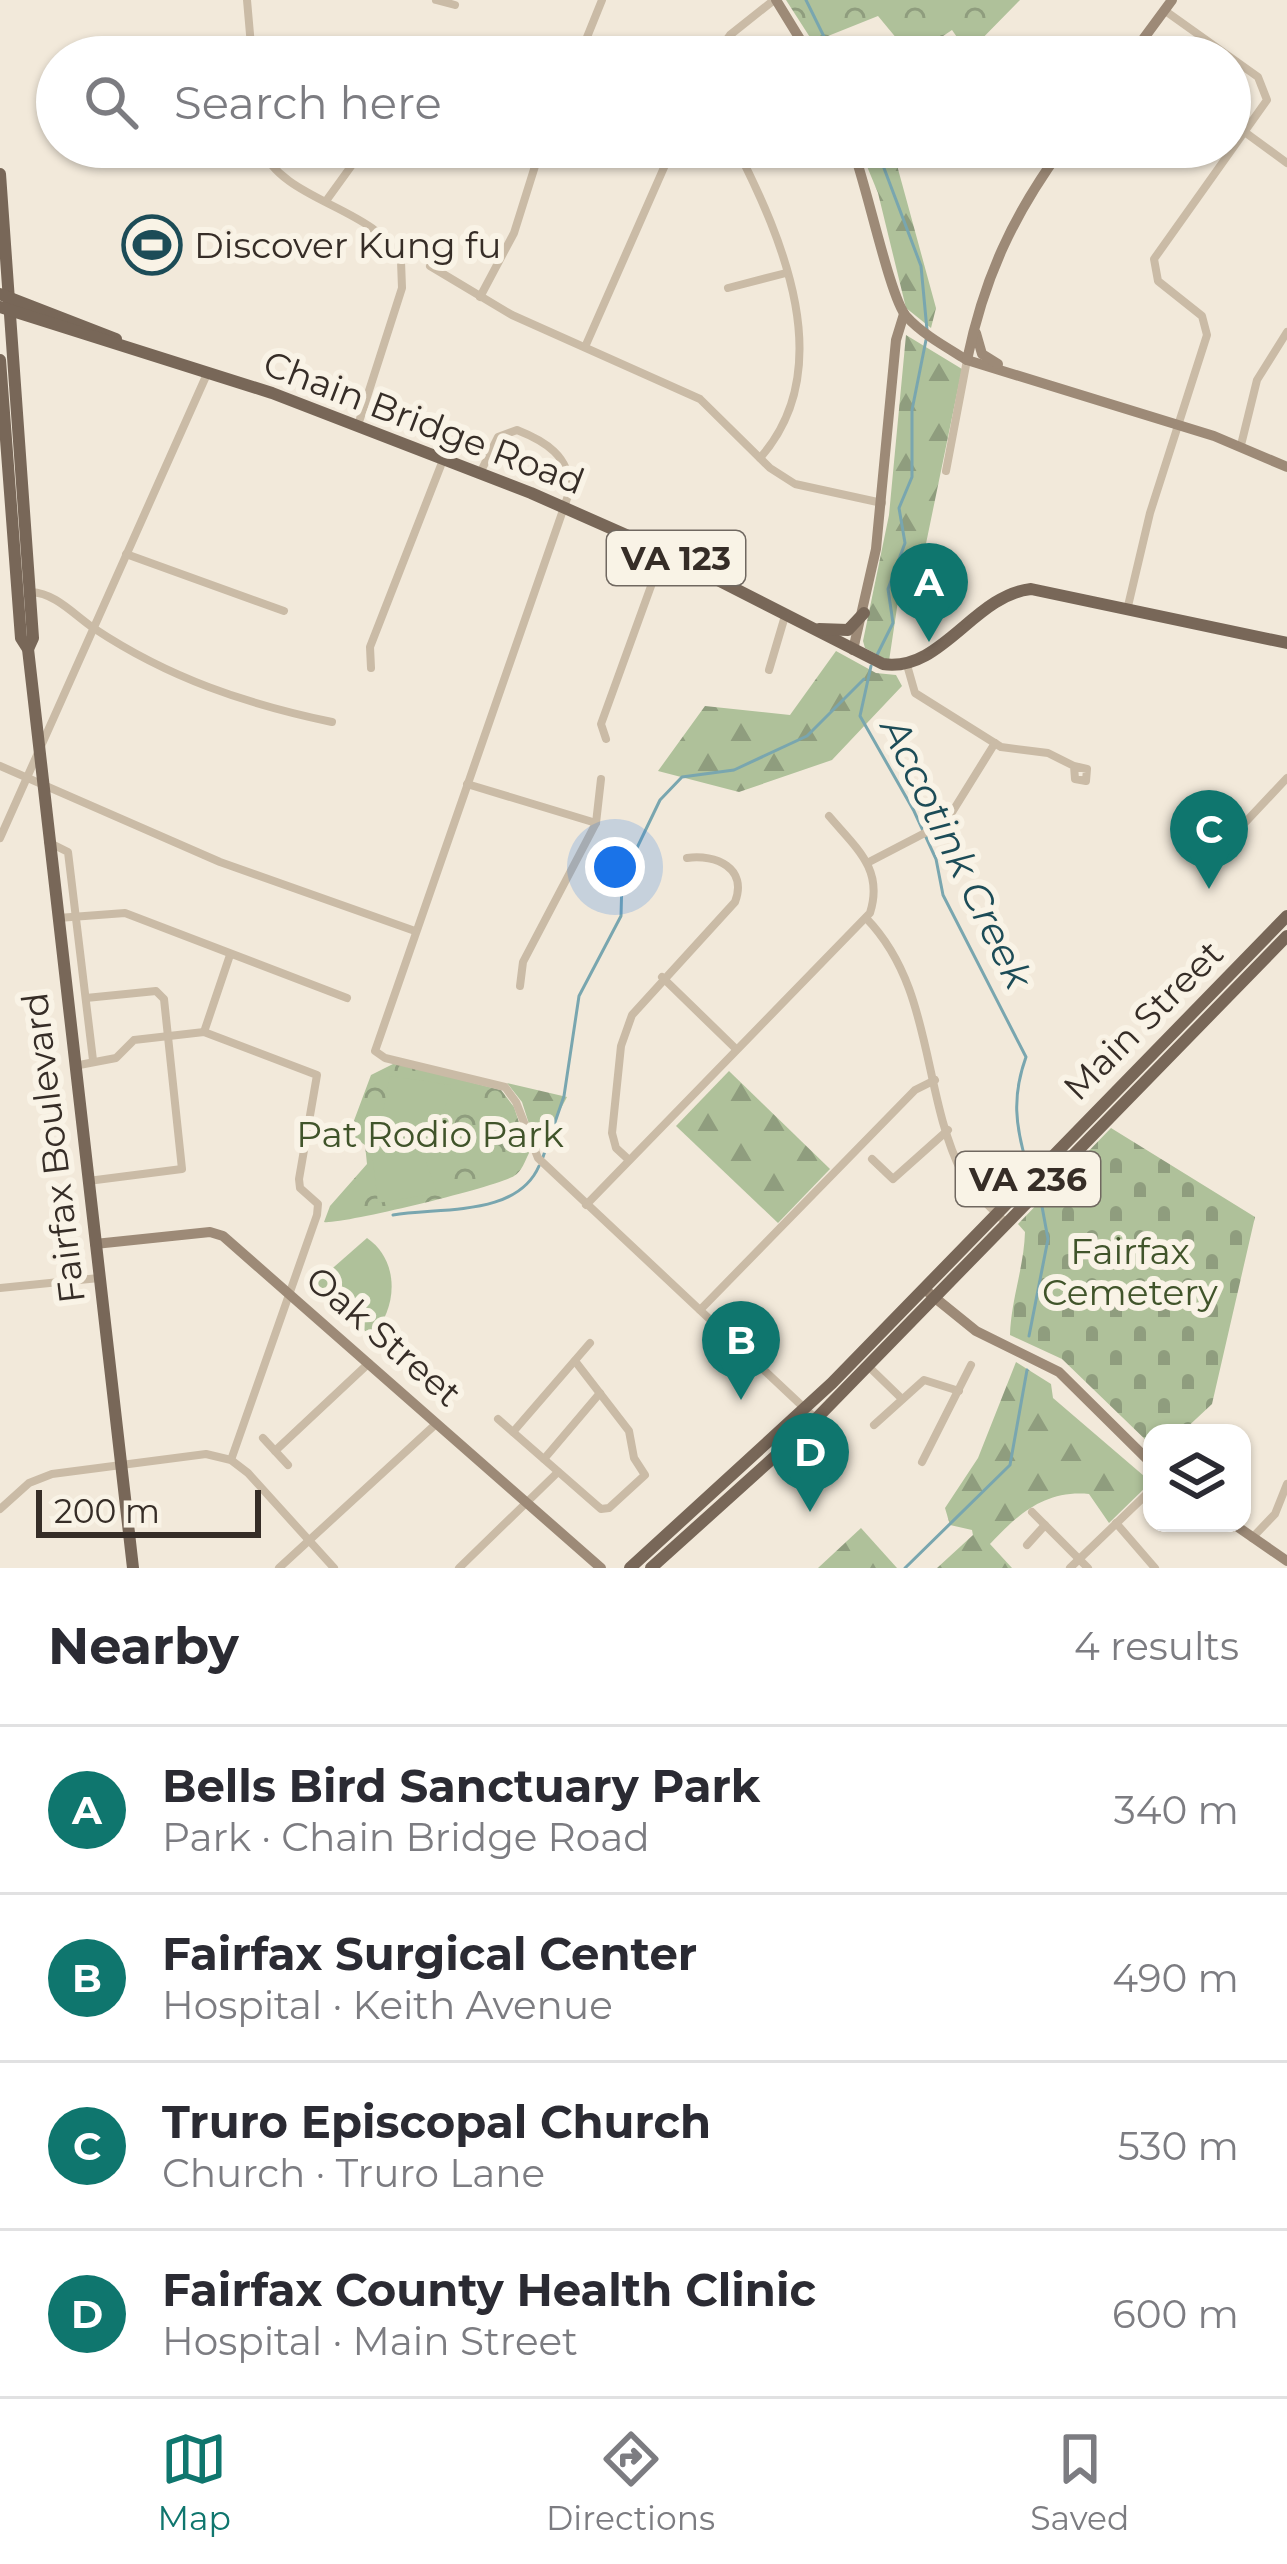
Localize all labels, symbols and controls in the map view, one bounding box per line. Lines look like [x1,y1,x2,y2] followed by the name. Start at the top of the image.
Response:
[36,36,1251,168] search box
[78,69,144,135] icon: search
[174,75,442,130] text: Search here
[121,214,183,276] sports icon: Discover Kung fu
[194,223,502,267] place label: Discover Kung fu
[257,341,591,503] street label: Chain Bridge Road
[607,531,745,585] road number: VA 123
[890,543,968,642] pin: A
[870,708,1044,998] water label: Accotink Creek
[1170,790,1248,889] pin: C
[585,837,645,897] your location
[1054,931,1232,1109] street label: Main Street
[12,990,94,1306] street label: Fairfax Boulevard
[296,1112,564,1156] park label: Pat Rodio Park
[956,1152,1100,1206] road number: VA 236
[1042,1229,1218,1314] park label: Fairfax Cemetery
[297,1257,471,1415] street label: Oak Street
[702,1301,780,1400] pin: B
[771,1413,849,1512] pin: D
[1143,1424,1251,1532] map controls
[1143,1424,1251,1532] button: layers
[36,1484,261,1537] scale bar
[54,1491,160,1531] text: 200 m
[48,1615,239,1677] text: Nearby
[1074,1622,1239,1670] text: 4 results
[162,1758,760,1813] text: Bells Bird Sanctuary Park
[72,1786,102,1834] text: A
[1114,1786,1239,1834] text: 340 m
[162,1813,650,1861] text: Park · Chain Bridge Road
[162,1926,697,1981] text: Fairfax Surgical Center
[72,1954,102,2002] text: B
[1112,1954,1239,2002] text: 490 m
[162,1981,613,2029] text: Hospital · Keith Avenue
[162,2094,711,2149] text: Truro Episcopal Church
[73,2122,101,2170] text: C
[1118,2122,1239,2170] text: 530 m
[162,2149,545,2197] text: Church · Truro Lane
[162,2262,816,2317] text: Fairfax County Health Clinic
[71,2290,103,2338] text: D
[1112,2290,1239,2338] text: 600 m
[162,2317,578,2365] text: Hospital · Main Street
[158,2426,231,2538] tab: Map
[546,2426,715,2538] tab: Directions
[1030,2426,1129,2538] tab: Saved

